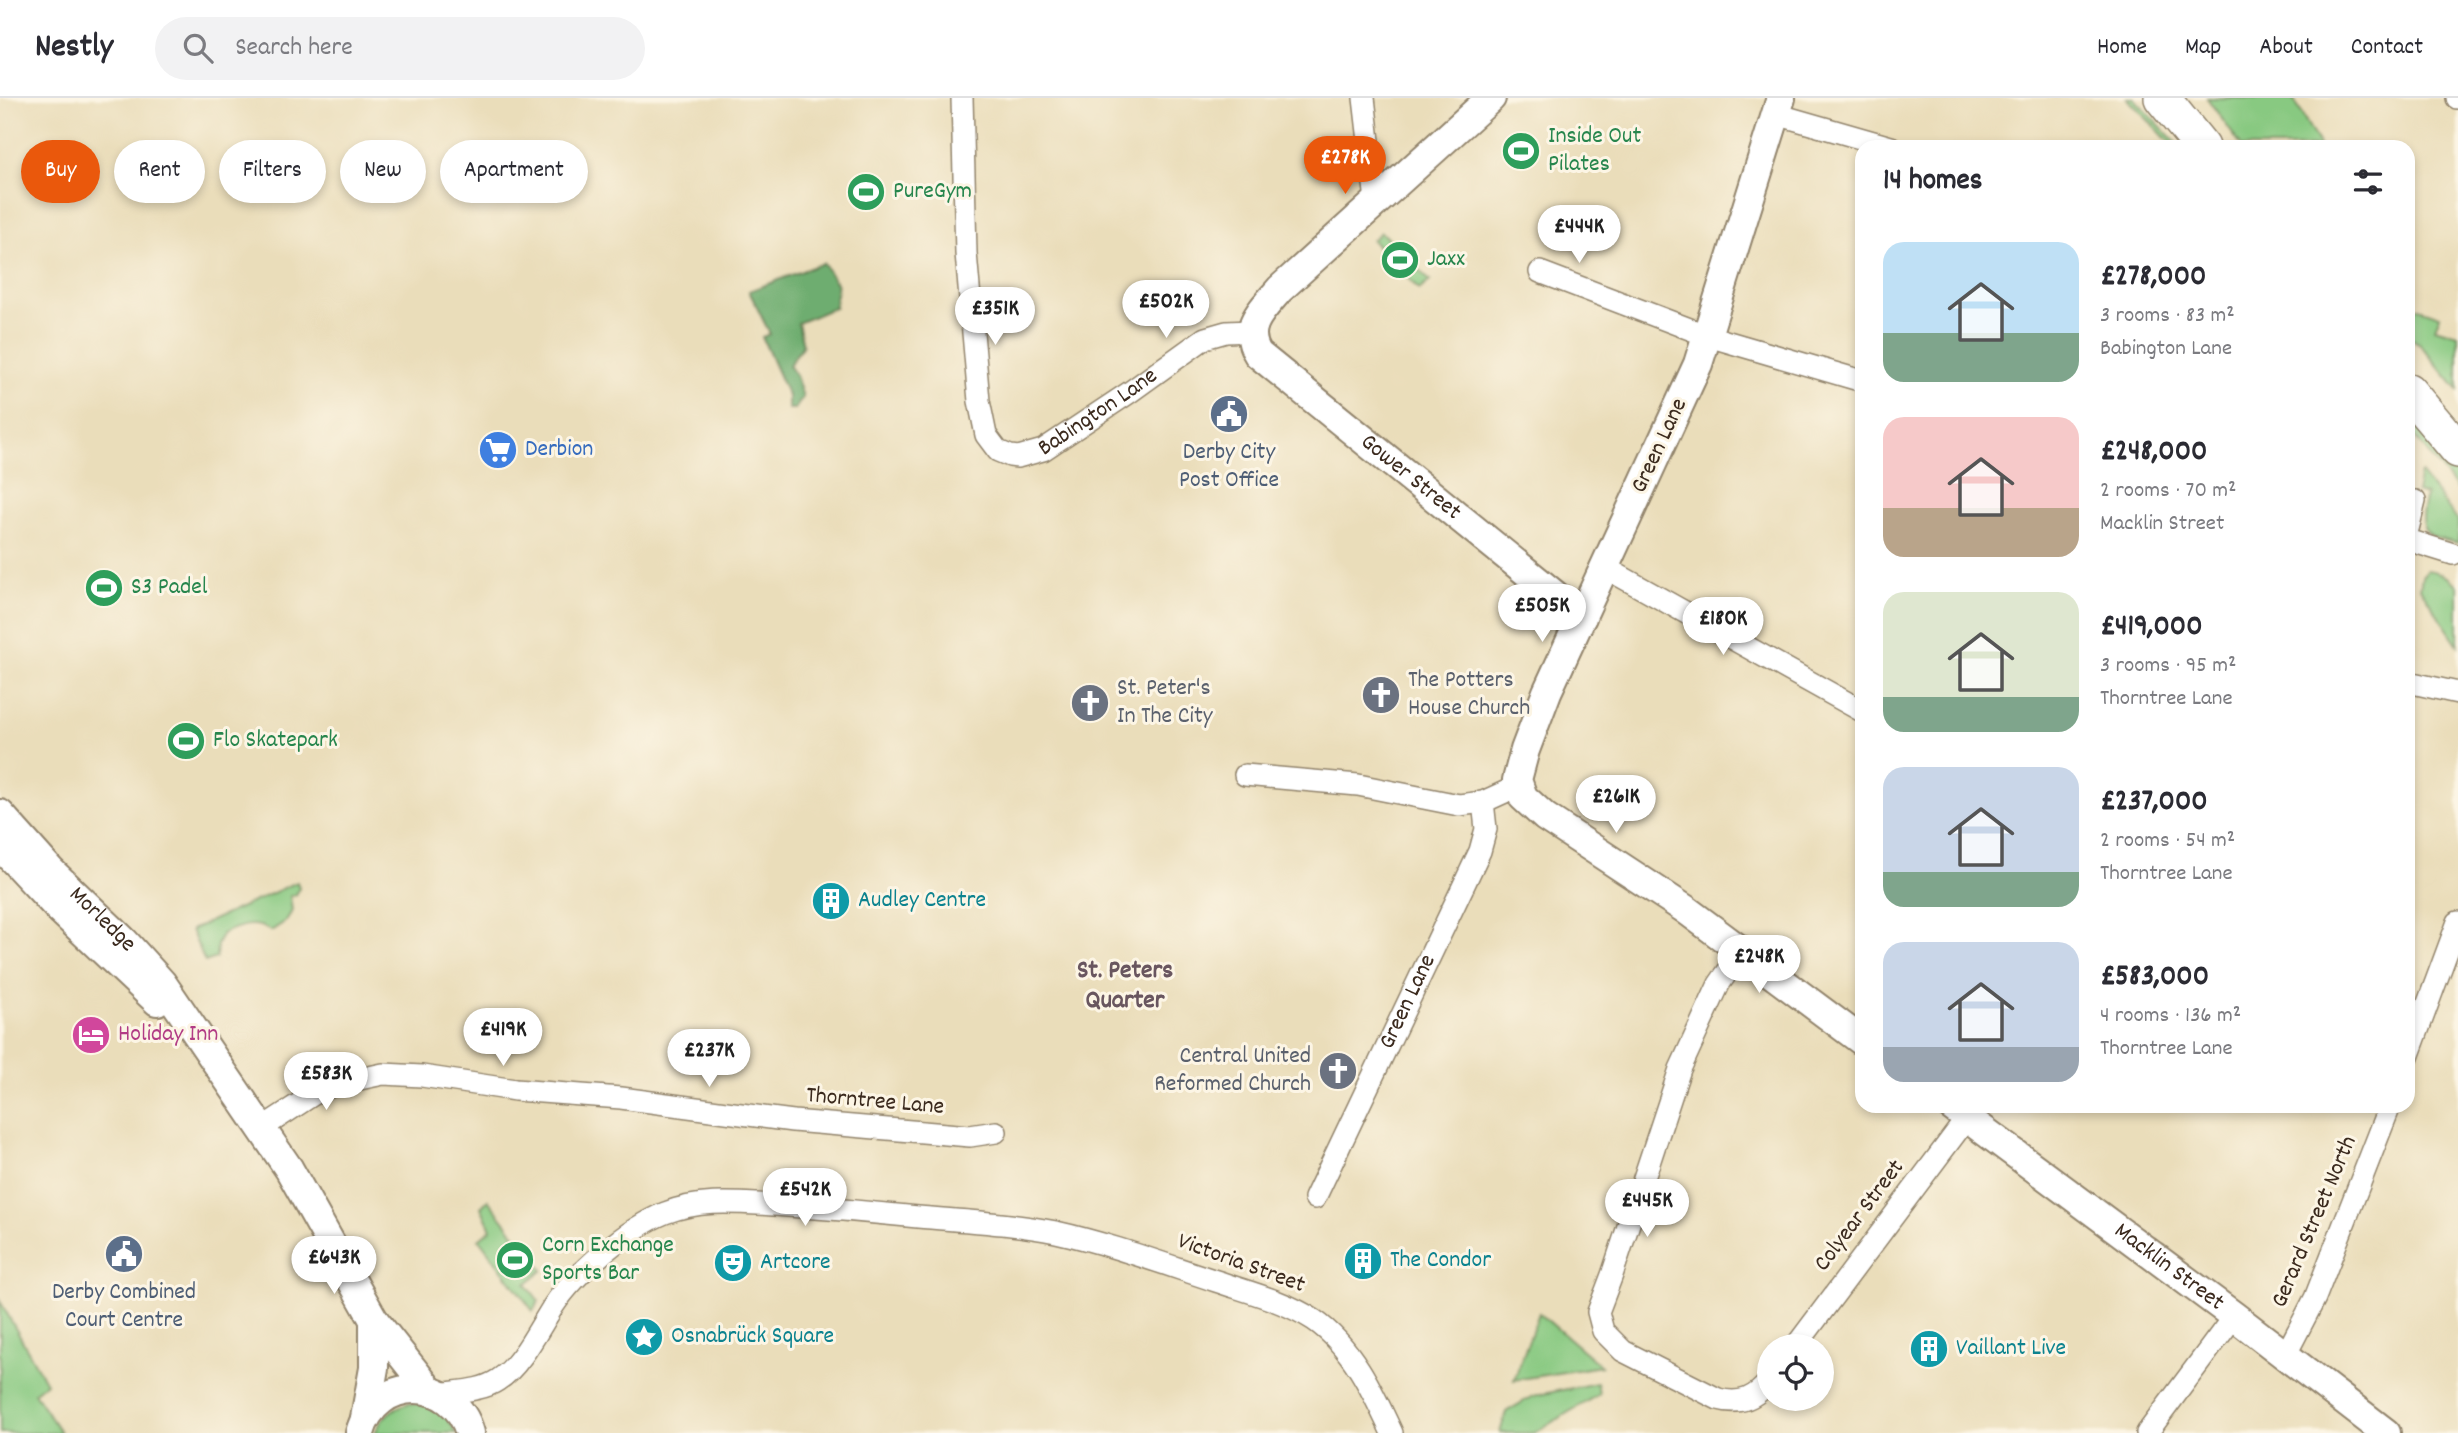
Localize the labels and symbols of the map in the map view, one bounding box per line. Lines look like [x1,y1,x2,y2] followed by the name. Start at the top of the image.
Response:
[1548,120,1641,182] place label: Inside Out Pilates
[1500,130,1542,172] sports icon: Inside Out Pilates
[1296,136,1394,196] pin: £278K
[845,171,887,213] sports icon: PureGym
[893,175,972,209] place label: PureGym
[1530,206,1628,265] pin: £444K
[1379,239,1421,281] sports icon: Jaxx
[1427,243,1465,277] place label: Jaxx
[1117,280,1215,340] pin: £502K
[946,288,1044,347] pin: £351K
[1032,360,1165,465] street label: Babington Lane
[1208,393,1250,435] public building icon: Derby City Post Office
[1623,393,1697,499] street label: Green Lane
[1352,426,1468,529] street label: Gower Street
[477,429,519,471] supermarket icon: Derbion
[525,433,593,467] place label: Derbion
[1179,436,1279,498] place label: Derby City Post Office
[83,567,125,609] sports icon: S3 Padel
[131,571,208,605] place label: S3 Padel
[1493,584,1591,644] pin: £505K
[1674,598,1772,657] pin: £180K
[1408,664,1530,726] place label: The Potters House Church
[1117,672,1214,734] place label: St. Peter's In The City
[1360,674,1402,716] church icon: The Potters House Church
[1069,682,1111,724] church icon: St. Peter's In The City
[165,720,207,762] sports icon: Flo Skatepark
[213,724,338,758] place label: Flo Skatepark
[1567,776,1665,835] pin: £261K
[60,879,144,960] street label: Morledge
[810,880,852,922] building icon: Audley Centre
[858,884,986,918] place label: Audley Centre
[1710,936,1808,995] pin: £248K
[1371,949,1445,1055] street label: Green Lane
[1077,953,1173,1020] district label: St. Peters Quarter
[454,1009,552,1068] pin: £419K
[70,1014,112,1056] hotel icon: Holiday Inn
[118,1018,218,1052] place label: Holiday Inn
[660,1030,758,1089] pin: £237K
[1154,1040,1311,1102] place label: Central United Reformed Church
[1317,1050,1359,1092] church icon: Central United Reformed Church
[277,1052,375,1112] pin: £583K
[805,1079,945,1125] street label: Thorntree Lane
[2263,1131,2367,1313] street label: Gerard Street North
[1807,1153,1914,1279] street label: Colyear Street
[756,1168,854,1228] pin: £542K
[1598,1180,1696,1239] pin: £445K
[2106,1215,2231,1320] street label: Macklin Street
[1172,1225,1310,1303] street label: Victoria Street
[542,1229,674,1291] place label: Corn Exchange Sports Bar
[103,1233,145,1275] public building icon: Derby Combined Court Centre
[285,1236,383,1296] pin: £643K
[494,1239,536,1281] sports icon: Corn Exchange Sports Bar
[1342,1240,1384,1282] building icon: The Condor
[712,1242,754,1284] theatre icon: Artcore
[1390,1244,1491,1278] place label: The Condor
[760,1246,831,1280] place label: Artcore
[52,1276,196,1338] place label: Derby Combined Court Centre
[623,1316,665,1358] place icon: Osnabrück Square
[671,1320,834,1354] place label: Osnabrück Square
[1908,1328,1950,1370] building icon: Vaillant Live
[1956,1332,2066,1366] place label: Vaillant Live

